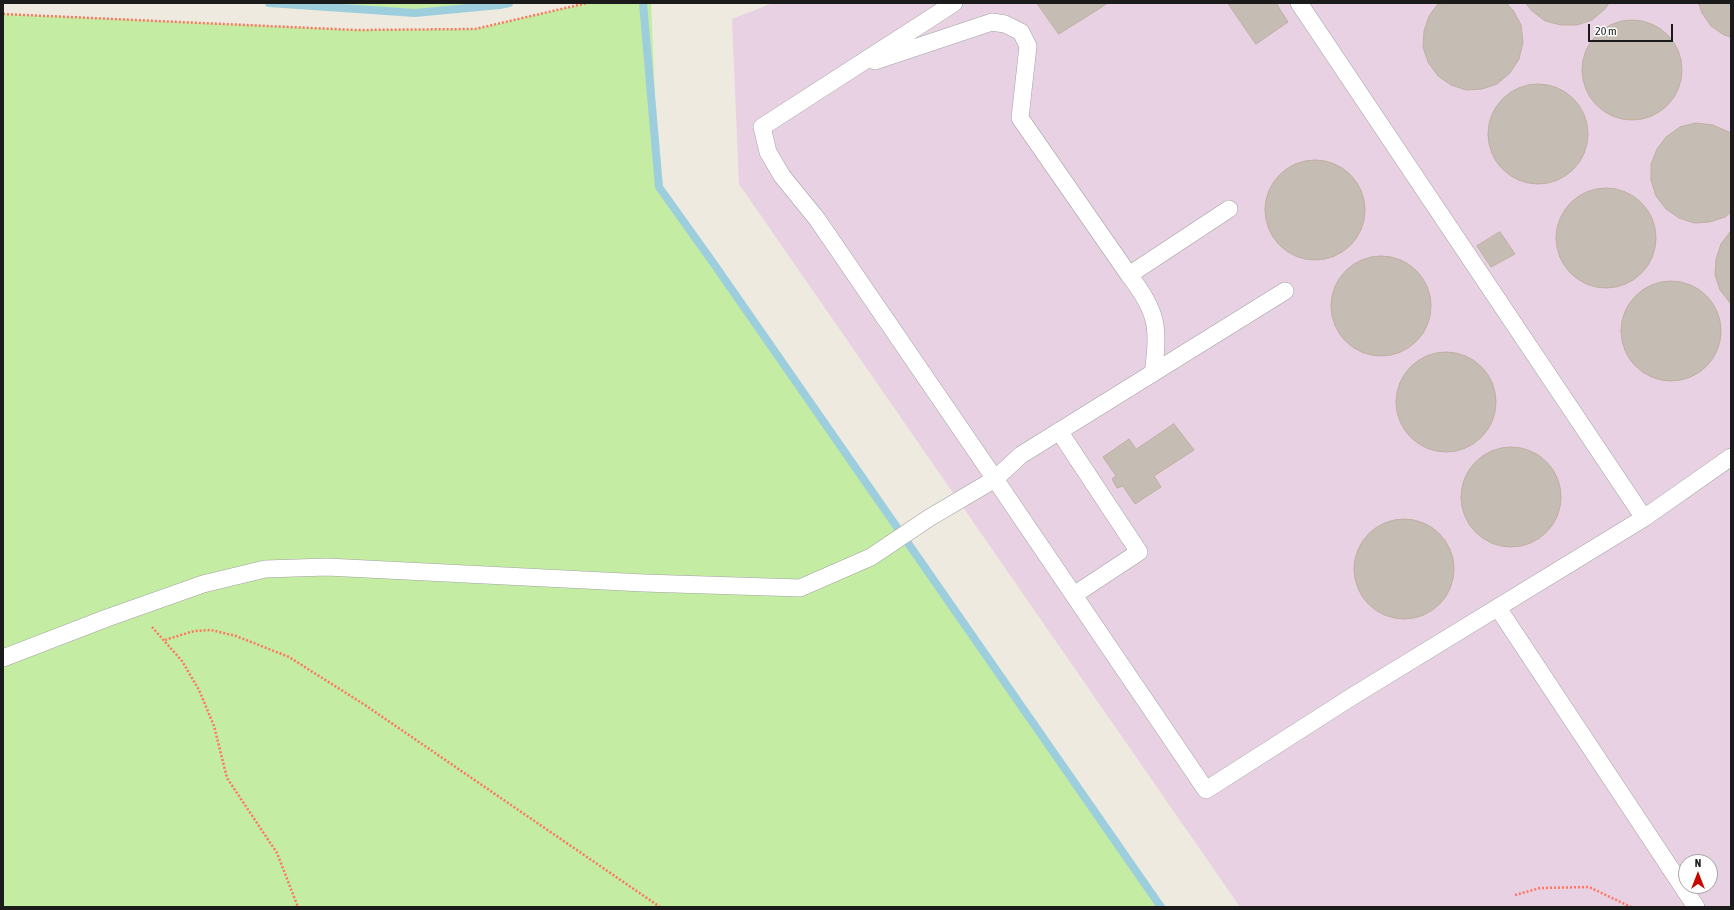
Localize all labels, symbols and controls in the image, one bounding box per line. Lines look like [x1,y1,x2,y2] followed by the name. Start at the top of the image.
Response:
[1590,16,1675,42] scale bar
[1595,24,1617,38] text: 20 m
[1678,854,1718,894] north arrow
[1695,857,1701,869] text: N

